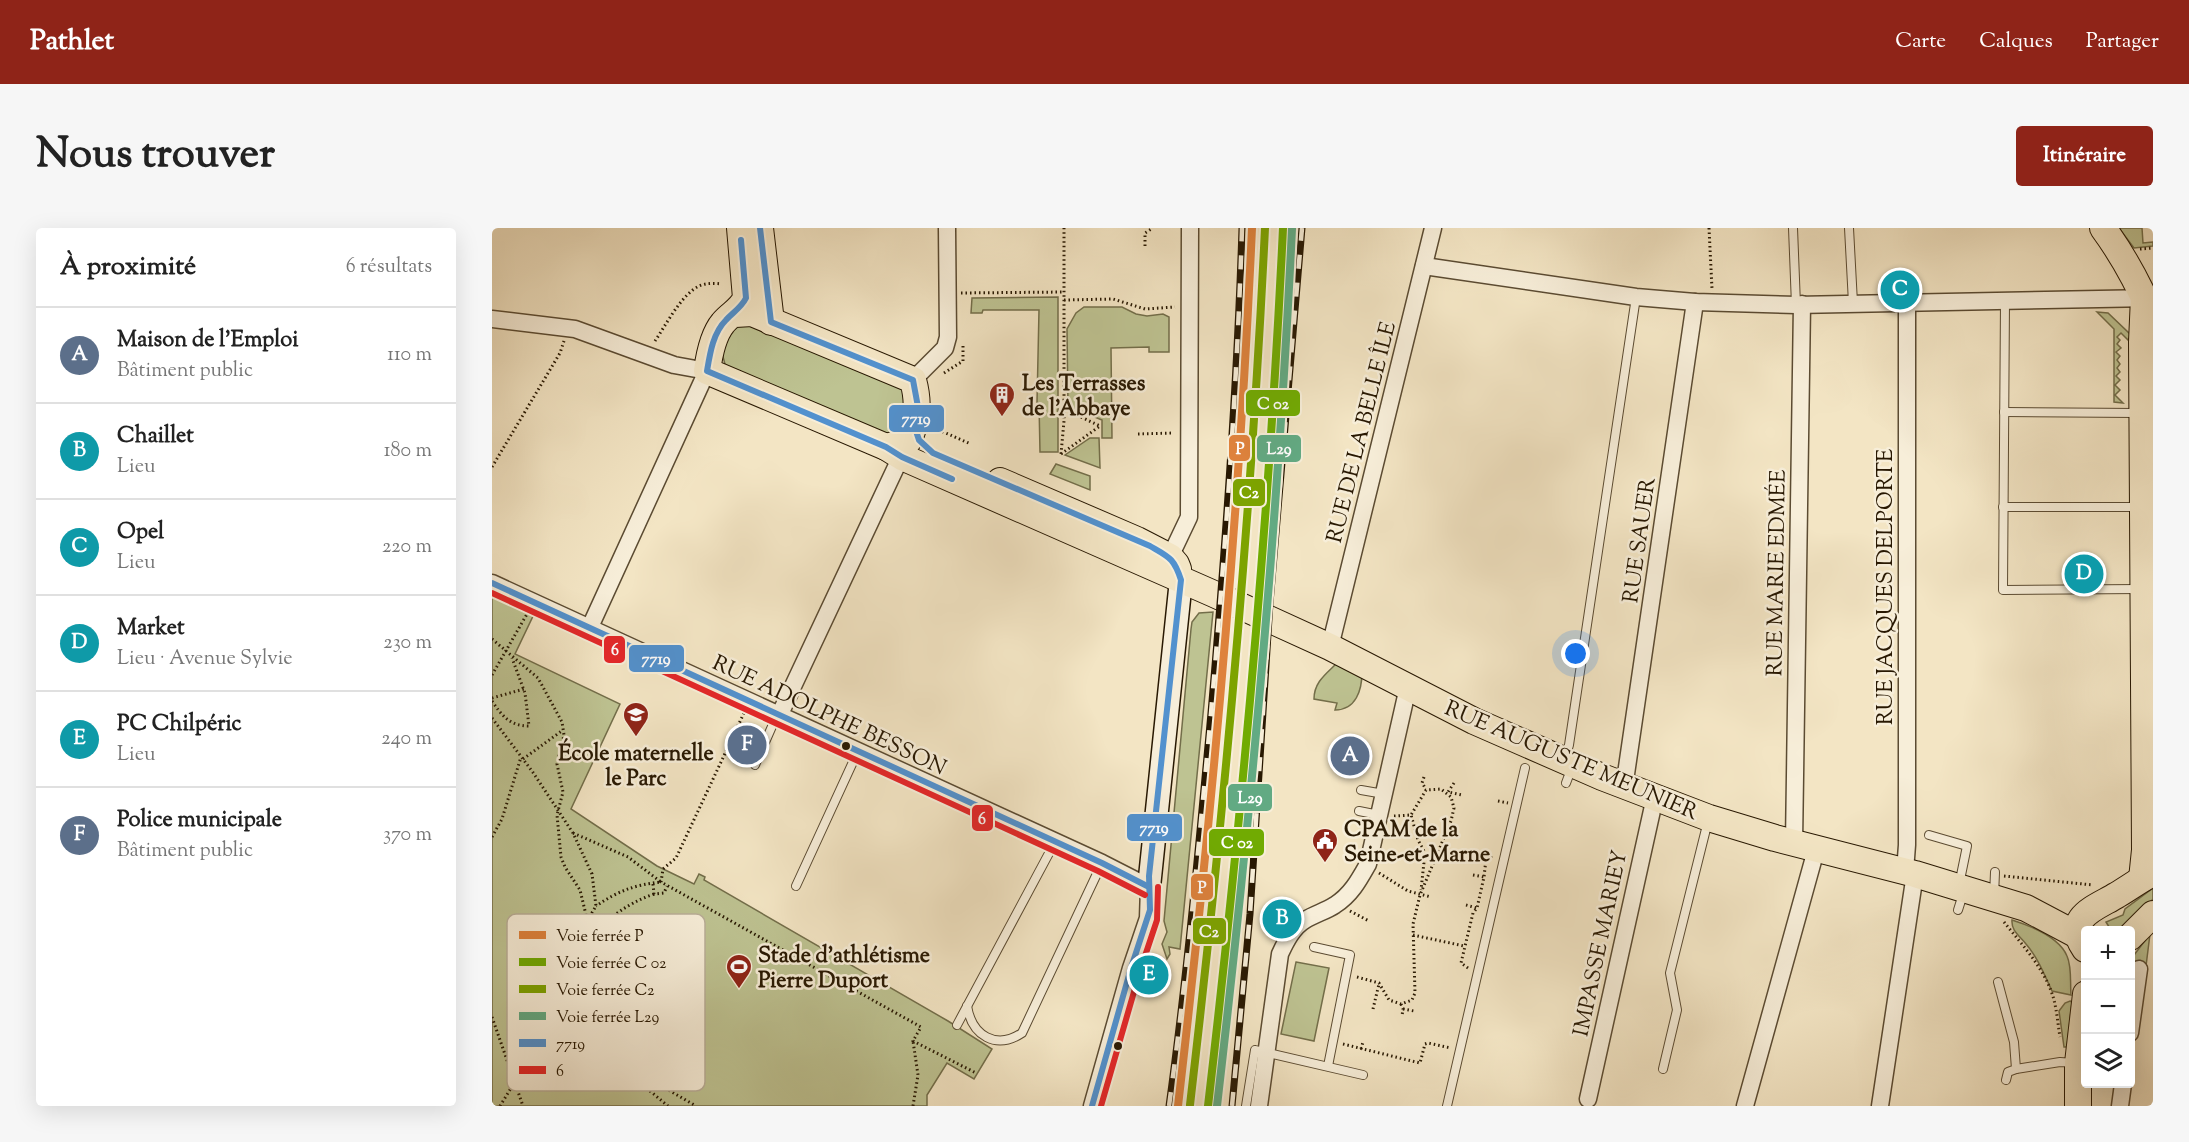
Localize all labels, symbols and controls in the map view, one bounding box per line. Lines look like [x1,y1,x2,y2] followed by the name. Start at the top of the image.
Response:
[30,22,114,62] text: Pathlet
[1895,27,1946,57] text: Carte
[1979,27,2053,57] text: Calques
[2086,27,2159,57] text: Partager
[36,126,275,186] text: Nous trouver
[2016,126,2153,186] button: Itinéraire
[60,249,196,286] text: À proximité
[346,253,432,282] text: 6 résultats
[1880,268,1920,312] pin: C
[1320,319,1406,547] street label: RUE DE LA BELLE ÎLE
[117,325,298,357] text: Maison de l'Emploi
[71,341,88,370] text: A
[387,341,432,370] text: 110 m
[117,357,253,386] text: Bâtiment public
[1022,369,1146,426] place label: Les Terrasses de l'Abbaye
[987,380,1017,418] building icon: Les Terrasses de l'Abbaye
[1245,389,1301,417] line badge: C 02
[1257,394,1290,417] text: C 02
[888,404,945,433] line badge: 7719
[901,409,931,432] text: 7719
[117,421,194,453] text: Chaillet
[1228,434,1251,462] line badge: P
[1256,434,1302,463] line badge: L29
[73,437,86,466] text: B
[384,437,432,466] text: 180 m
[1235,439,1245,462] text: P
[1267,439,1292,462] text: L29
[1871,449,1903,725] street label: RUE JACQUES DELPORTE
[117,453,155,482] text: Lieu
[1759,469,1796,677] street label: RUE MARIE EDMÉE
[1616,475,1666,605] street label: RUE SAUER
[1232,478,1266,507] line badge: C2
[1239,483,1260,506] text: C2
[117,517,164,549] text: Opel
[71,533,88,562] text: C
[382,533,432,562] text: 220 m
[117,549,155,578] text: Lieu
[2064,552,2104,596] pin: D
[117,613,184,645] text: Market
[72,629,87,658] text: D
[383,629,432,658] text: 230 m
[603,635,626,664] line badge: 6
[1561,639,1590,668] your location
[611,640,619,663] text: 6
[628,644,685,673] line badge: 7719
[117,645,293,674] text: Lieu · Avenue Sylvie
[706,648,951,785] street label: RUE ADOLPHE BESSON
[641,649,671,672] text: 7719
[1439,694,1703,830] street label: RUE AUGUSTE MEUNIER
[621,700,651,738] school or university icon: École maternelle le Parc
[117,709,241,741] text: PC Chilpéric
[728,722,766,768] pin: F
[73,725,86,754] text: E
[381,725,432,754] text: 240 m
[1330,734,1370,778] pin: A
[558,738,714,796] place label: École maternelle le Parc
[840,740,852,752] unlabelled marker
[117,741,155,770] text: Lieu
[1227,783,1273,812] line badge: L29
[1238,788,1263,811] text: L29
[971,804,994,832] line badge: 6
[117,805,282,837] text: Police municipale
[978,809,986,832] text: 6
[1126,813,1183,842] line badge: 7719
[1344,815,1490,872] place label: CPAM de la Seine-et-Marne
[1139,818,1169,841] text: 7719
[74,821,85,850] text: F
[383,821,432,850] text: 370 m
[1310,826,1340,864] public building icon: CPAM de la Seine-et-Marne
[1208,828,1265,857] line badge: C 02
[1221,833,1254,856] text: C 02
[117,837,253,866] text: Bâtiment public
[1567,847,1637,1040] street label: IMPASSE MARIEY
[1190,873,1214,901] line badge: P
[1197,878,1207,901] text: P
[1262,896,1302,942] pin: B
[507,914,705,1091] legend
[1192,917,1227,945] line badge: C2
[1199,922,1220,945] text: C2
[556,926,643,949] text: Voie ferrée P
[2081,926,2135,1088] map controls
[2081,926,2135,980] button: +
[758,941,930,998] place label: Stade d'athlétisme Pierre Duport
[724,952,754,990] sports icon: Stade d'athlétisme Pierre Duport
[1130,952,1168,998] pin: E
[556,953,667,976] text: Voie ferrée C 02
[556,980,655,1003] text: Voie ferrée C2
[2081,980,2135,1034] button: −
[556,1007,660,1030] text: Voie ferrée L29
[556,1034,585,1057] text: 7719
[2081,1034,2135,1088] button: layers
[1112,1040,1124,1052] unlabelled marker
[556,1061,564,1084] text: 6

